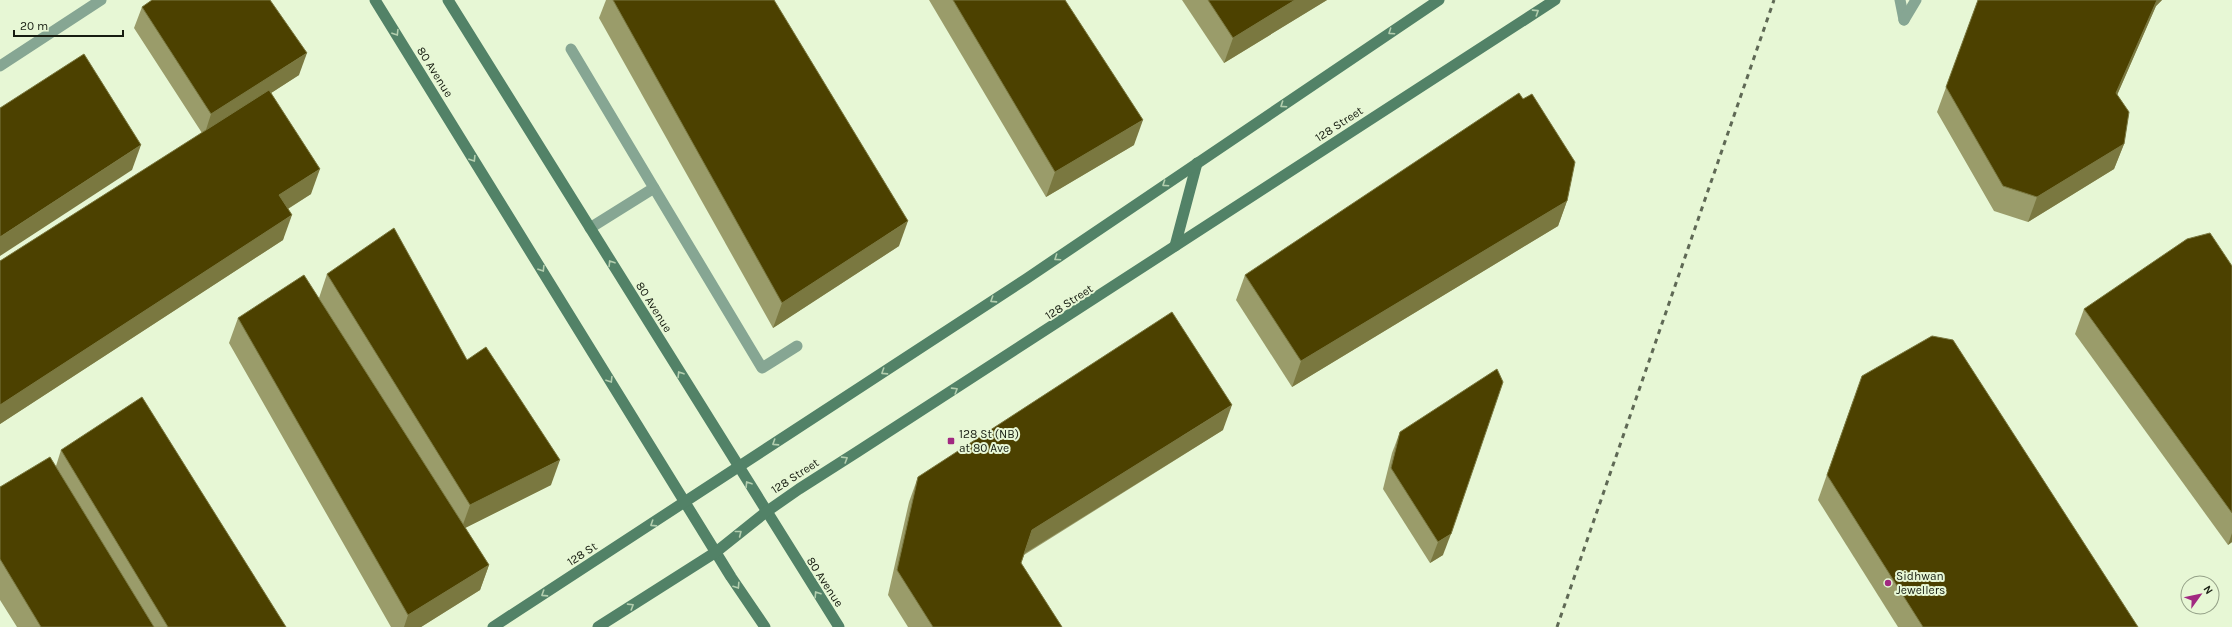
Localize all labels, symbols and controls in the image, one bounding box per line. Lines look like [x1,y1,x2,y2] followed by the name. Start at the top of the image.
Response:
[1532,9,1539,17] one-way arrow
[14,12,123,38] scale bar
[20,19,48,33] text: 20 m
[1388,27,1395,35] one-way arrow
[391,29,398,36] one-way arrow
[414,44,456,100] street label: 80 Avenue
[1280,100,1287,108] one-way arrow
[1313,103,1366,145] street label: 128 Street
[469,155,476,162] one-way arrow
[1162,179,1169,186] one-way arrow
[1054,253,1061,260] one-way arrow
[609,260,616,267] one-way arrow
[537,265,544,272] one-way arrow
[633,279,675,335] street label: 80 Avenue
[1043,281,1096,323] street label: 128 Street
[990,296,997,303] one-way arrow
[881,367,888,375] one-way arrow
[677,371,684,378] one-way arrow
[605,376,613,383] one-way arrow
[951,387,958,394] one-way arrow
[959,427,1019,455] place label: 128 St (NB) at 80 Ave
[946,436,956,446] marker: 128 St (NB) at 80 Ave
[773,438,780,445] one-way arrow
[769,455,822,497] street label: 128 Street
[841,457,848,464] one-way arrow
[746,481,753,488] one-way arrow
[650,519,657,526] one-way arrow
[734,531,741,538] one-way arrow
[564,539,600,569] street label: 128 St
[804,554,846,610] street label: 80 Avenue
[1896,569,1945,597] place label: Sidhwan Jewellers
[2180,575,2220,615] north arrow
[1883,578,1893,588] marker: Sidhwan Jewellers
[732,582,740,589] one-way arrow
[2200,583,2216,597] text: N
[541,589,548,597] one-way arrow
[815,591,822,598] one-way arrow
[627,603,634,611] one-way arrow

